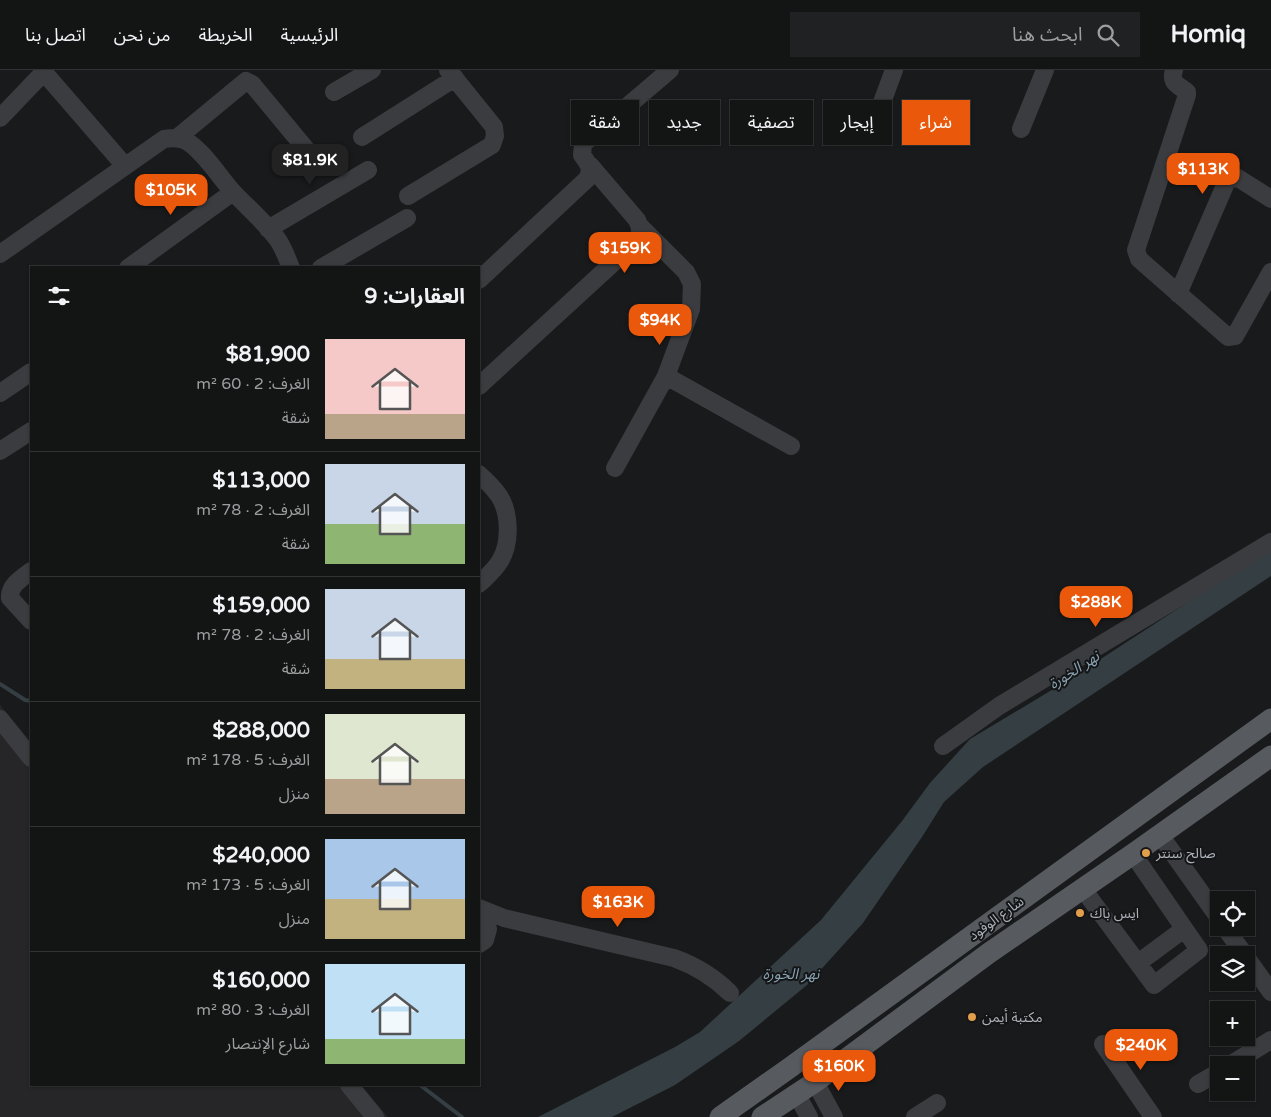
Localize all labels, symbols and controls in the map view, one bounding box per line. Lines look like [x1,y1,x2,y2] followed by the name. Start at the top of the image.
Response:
[790,12,1140,57] search box
[1170,20,1246,49] text: Homiq
[1094,21,1122,49] icon: search
[25,24,86,46] text: اتصل بنا
[114,24,171,46] text: من نحن
[199,24,252,46] text: الخريطة
[280,24,338,46] text: الرئيسية
[1012,24,1082,46] text: ابحث هنا
[571,100,639,145] chip: شقة
[649,100,720,145] chip: جديد
[730,100,813,145] chip: تصفية
[823,100,892,145] chip: إيجار
[902,100,970,145] chip: شراء
[269,144,351,186] pin: $81.9K
[283,150,337,170] text: $81.9K
[1168,152,1238,195] pin: $113K
[1178,159,1228,179] text: $113K
[136,174,206,216] pin: $105K
[146,180,196,200] text: $105K
[590,232,660,274] pin: $159K
[600,238,650,258] text: $159K
[45,282,73,310] icon: filters
[364,284,465,309] text: العقارات: 9
[630,304,690,346] pin: $94K
[640,310,680,330] text: $94K
[226,342,310,367] text: $81,900
[365,359,425,419] icon: home
[196,374,310,394] text: الغرف: 2 · 60 m²
[282,408,310,428] text: شقة
[212,468,310,493] text: $113,000
[365,484,425,544] icon: home
[196,500,310,520] text: الغرف: 2 · 78 m²
[282,534,310,554] text: شقة
[1061,586,1131,628] pin: $288K
[1071,592,1121,612] text: $288K
[212,593,310,618] text: $159,000
[365,609,425,669] icon: home
[196,625,310,645] text: الغرف: 2 · 78 m²
[1045,646,1104,693] water label: نهر الخورة
[282,659,310,679] text: شقة
[212,718,310,743] text: $288,000
[365,734,425,794] icon: home
[186,750,310,770] text: الغرف: 5 · 178 m²
[279,784,310,804] text: منزل
[212,843,310,868] text: $240,000
[1155,845,1216,864] place label: صالح سنتر
[1140,847,1152,859] marker: صالح سنتر
[365,859,425,919] icon: home
[186,875,310,895] text: الغرف: 5 · 173 m²
[583,886,653,928] pin: $163K
[1210,891,1255,1101] map controls
[1210,891,1255,936] button: locate
[593,892,643,912] text: $163K
[965,893,1028,946] street label: شارع الوفود
[1090,905,1139,922] place label: ايس باك
[1074,907,1086,919] marker: ايس باك
[279,909,310,929] text: منزل
[1210,946,1255,991] button: layers
[763,965,821,983] water label: نهر الخورة
[212,968,310,993] text: $160,000
[365,984,425,1044] icon: home
[196,1000,310,1020] text: الغرف: 3 · 80 m²
[1210,1001,1255,1046] button: +
[982,1008,1043,1026] place label: مكتبة أيمن
[966,1011,978,1023] marker: مكتبة أيمن
[1106,1028,1176,1071] pin: $240K
[226,1034,310,1054] text: شارع الإنتصار
[1116,1035,1166,1055] text: $240K
[804,1050,874,1092] pin: $160K
[814,1056,864,1076] text: $160K
[1210,1056,1255,1101] button: −

